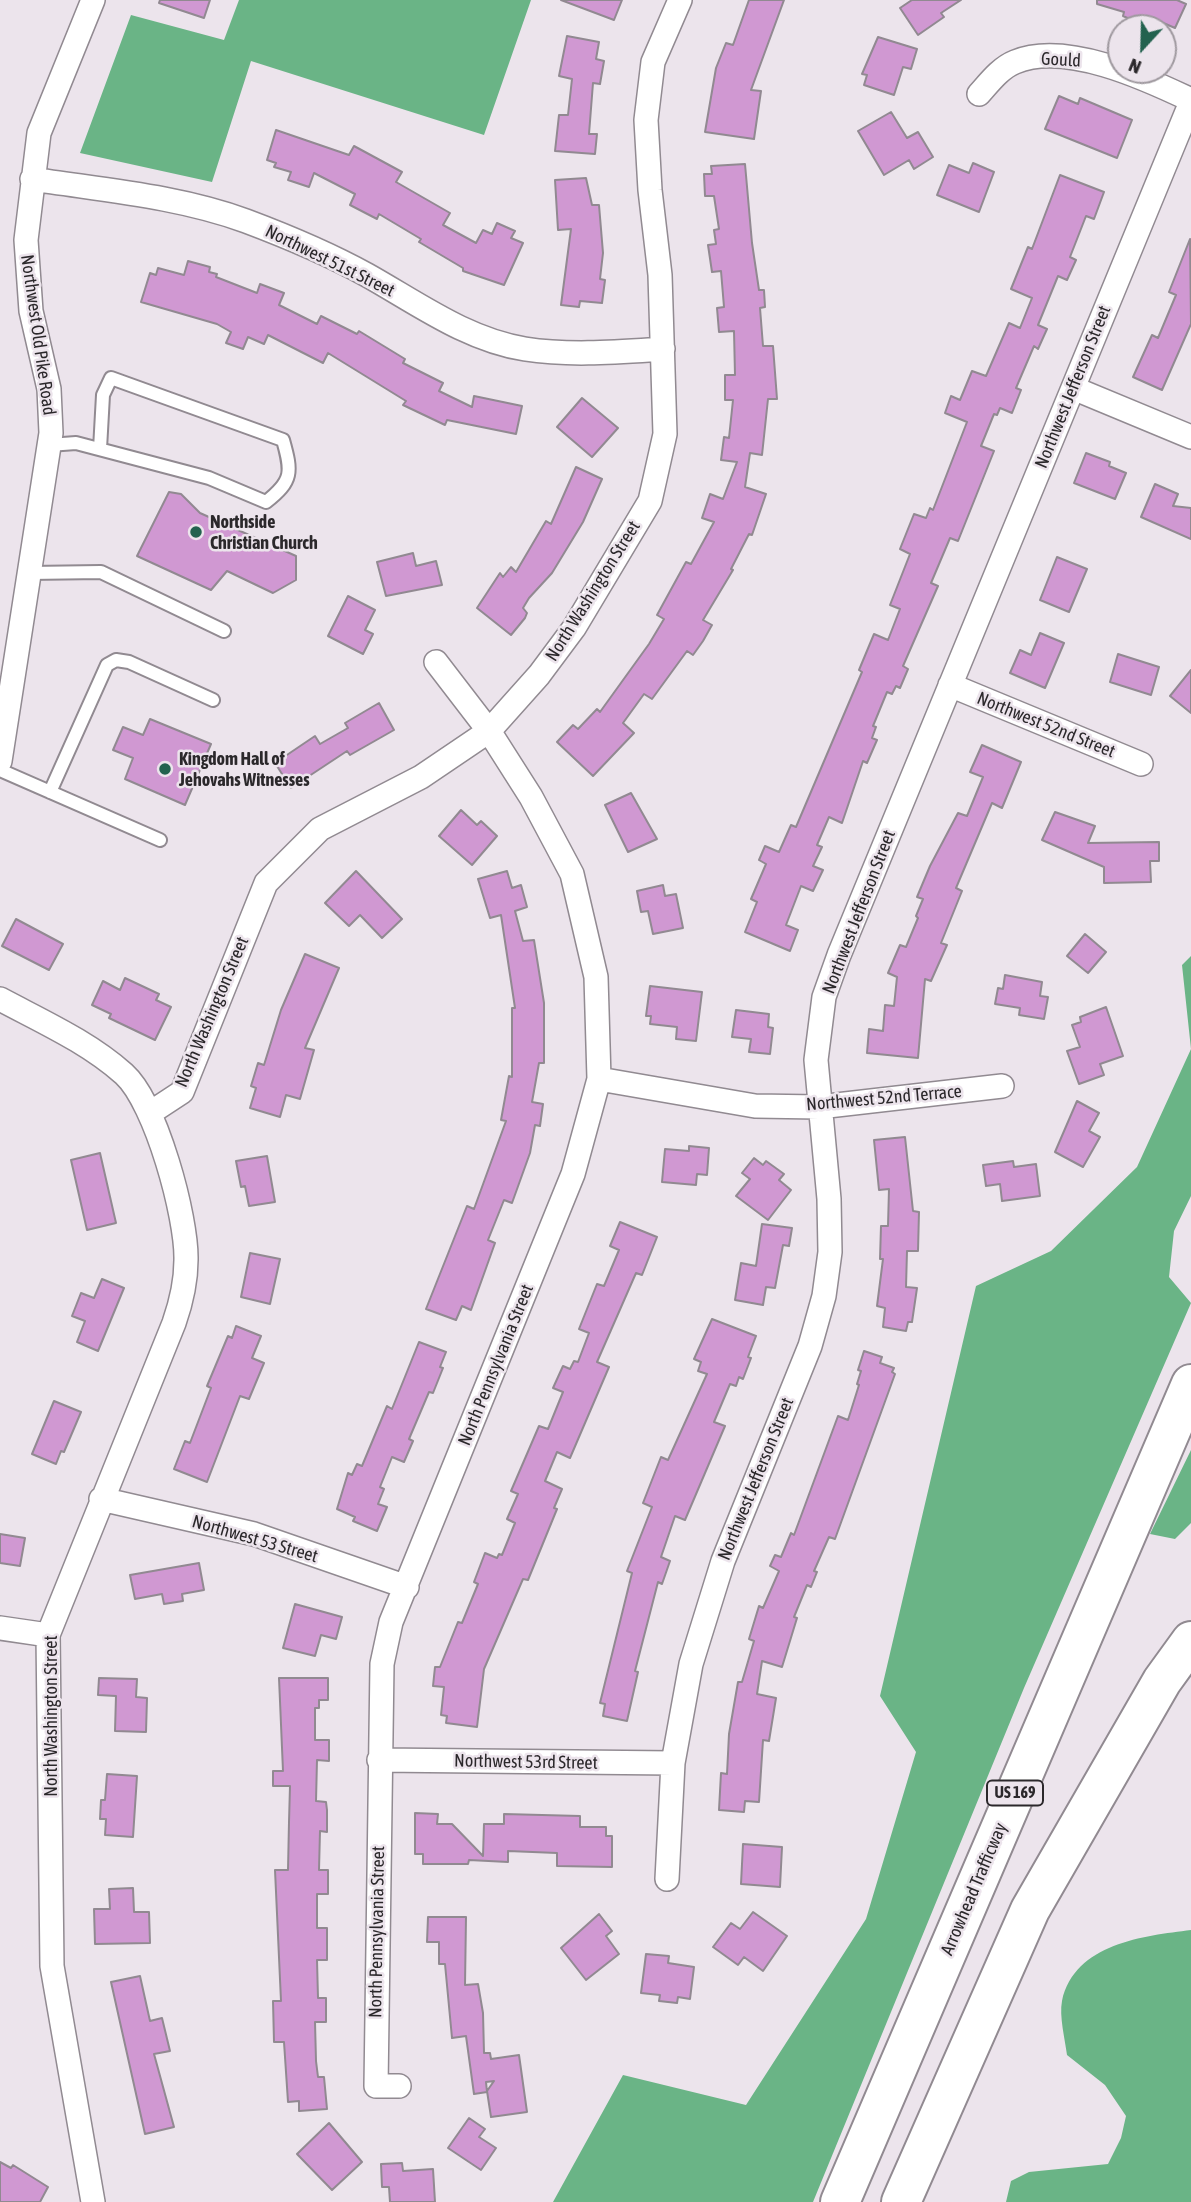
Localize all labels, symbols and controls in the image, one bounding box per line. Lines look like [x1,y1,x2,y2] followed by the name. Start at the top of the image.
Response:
[1107,14,1177,84] north arrow
[1041,48,1081,72] street label: Gould
[1126,54,1144,79] text: N
[262,220,398,302] street label: Northwest 51st Street
[16,253,60,417] street label: Northwest Old Pike Road
[1030,303,1116,471] street label: Northwest Jefferson Street
[210,511,318,554] place label: Northside Christian Church
[541,517,645,665] street label: North Washington Street
[188,524,204,540] marker: Northside Christian Church
[974,687,1118,763] street label: Northwest 52nd Street
[179,748,310,790] place label: Kingdom Hall of Jehovahs Witnesses
[157,761,173,777] marker: Kingdom Hall of Jehovahs Witnesses
[818,827,900,997] street label: Northwest Jefferson Street
[171,934,253,1090] street label: North Washington Street
[805,1080,963,1116] street label: Northwest 52nd Terrace
[454,1281,538,1449] street label: North Pennsylvania Street
[713,1395,799,1563] street label: Northwest Jefferson Street
[190,1511,320,1567] street label: Northwest 53 Street
[40,1635,62,1797] street label: North Washington Street
[454,1750,598,1774] street label: Northwest 53rd Street
[987,1781,1043,1806] road number: US 169
[936,1820,1012,1958] street label: Arrowhead Trafficway
[365,1846,389,2018] street label: North Pennsylvania Street

